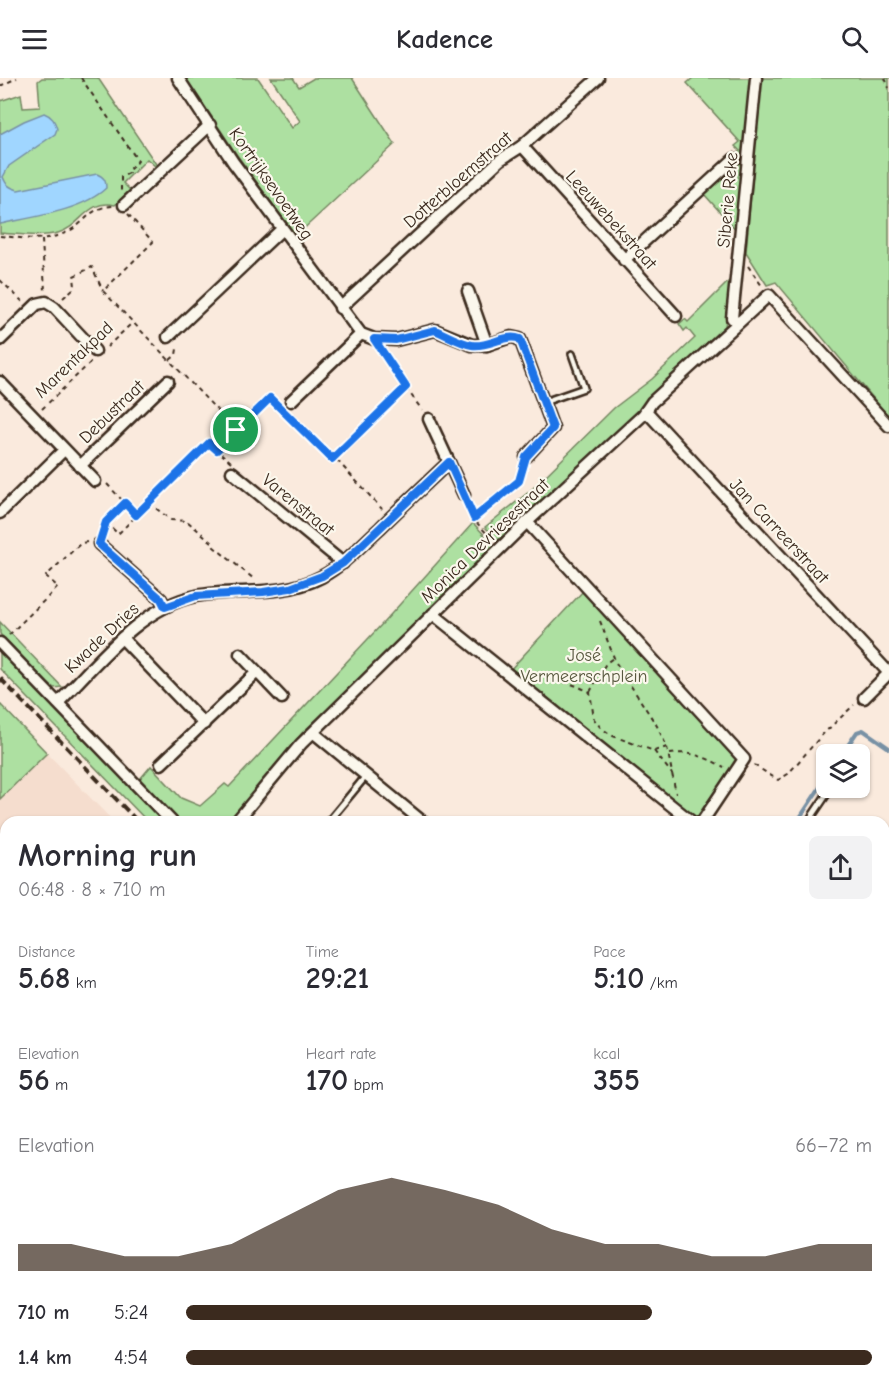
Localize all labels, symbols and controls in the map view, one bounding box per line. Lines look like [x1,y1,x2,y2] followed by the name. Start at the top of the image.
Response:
[18,23,51,56] icon: menu
[838,23,871,56] icon: search
[396,24,493,55] text: Kadence
[224,124,318,244] street label: Kortrijksevoetweg
[399,127,517,233] street label: Dotterbloemstraat
[713,151,743,249] street label: Siberie Reke
[561,166,661,274] street label: Leeuwebekstraat
[30,317,118,403] street label: Marentakpad
[75,375,150,448] street label: Debustraat
[210,404,261,455] pin
[219,413,252,446] icon: arrive
[258,470,339,541] street label: Varenstraat
[416,474,554,608] street label: Monica Devriesestraat
[725,474,834,589] street label: Jan Carreerstraat
[61,598,143,678] street label: Kwade Dries
[520,645,648,687] park label: José Vermeerschplein
[816,744,870,798] map controls
[816,744,870,798] button: layers
[18,836,197,874] text: Morning run
[809,836,872,899] button: share
[18,878,165,901] text: 06:48 · 8 × 710 m
[18,943,75,961] text: Distance
[306,943,339,961] text: Time
[593,943,626,961] text: Pace
[18,961,70,996] text: 5.68
[306,961,369,996] text: 29:21
[593,961,644,996] text: 5:10
[70,974,97,992] text: km
[644,974,678,992] text: /km
[18,1045,79,1063] text: Elevation
[306,1045,376,1063] text: Heart rate
[593,1045,620,1063] text: kcal
[18,1063,50,1098] text: 56
[306,1063,348,1098] text: 170
[593,1063,640,1098] text: 355
[50,1076,68,1094] text: m
[348,1076,384,1094] text: bpm
[18,1134,95,1157] text: Elevation
[795,1134,872,1157] text: 66–72 m
[18,1301,69,1324] text: 710 m
[114,1301,149,1324] text: 5:24
[18,1346,72,1369] text: 1.4 km
[114,1346,148,1369] text: 4:54

